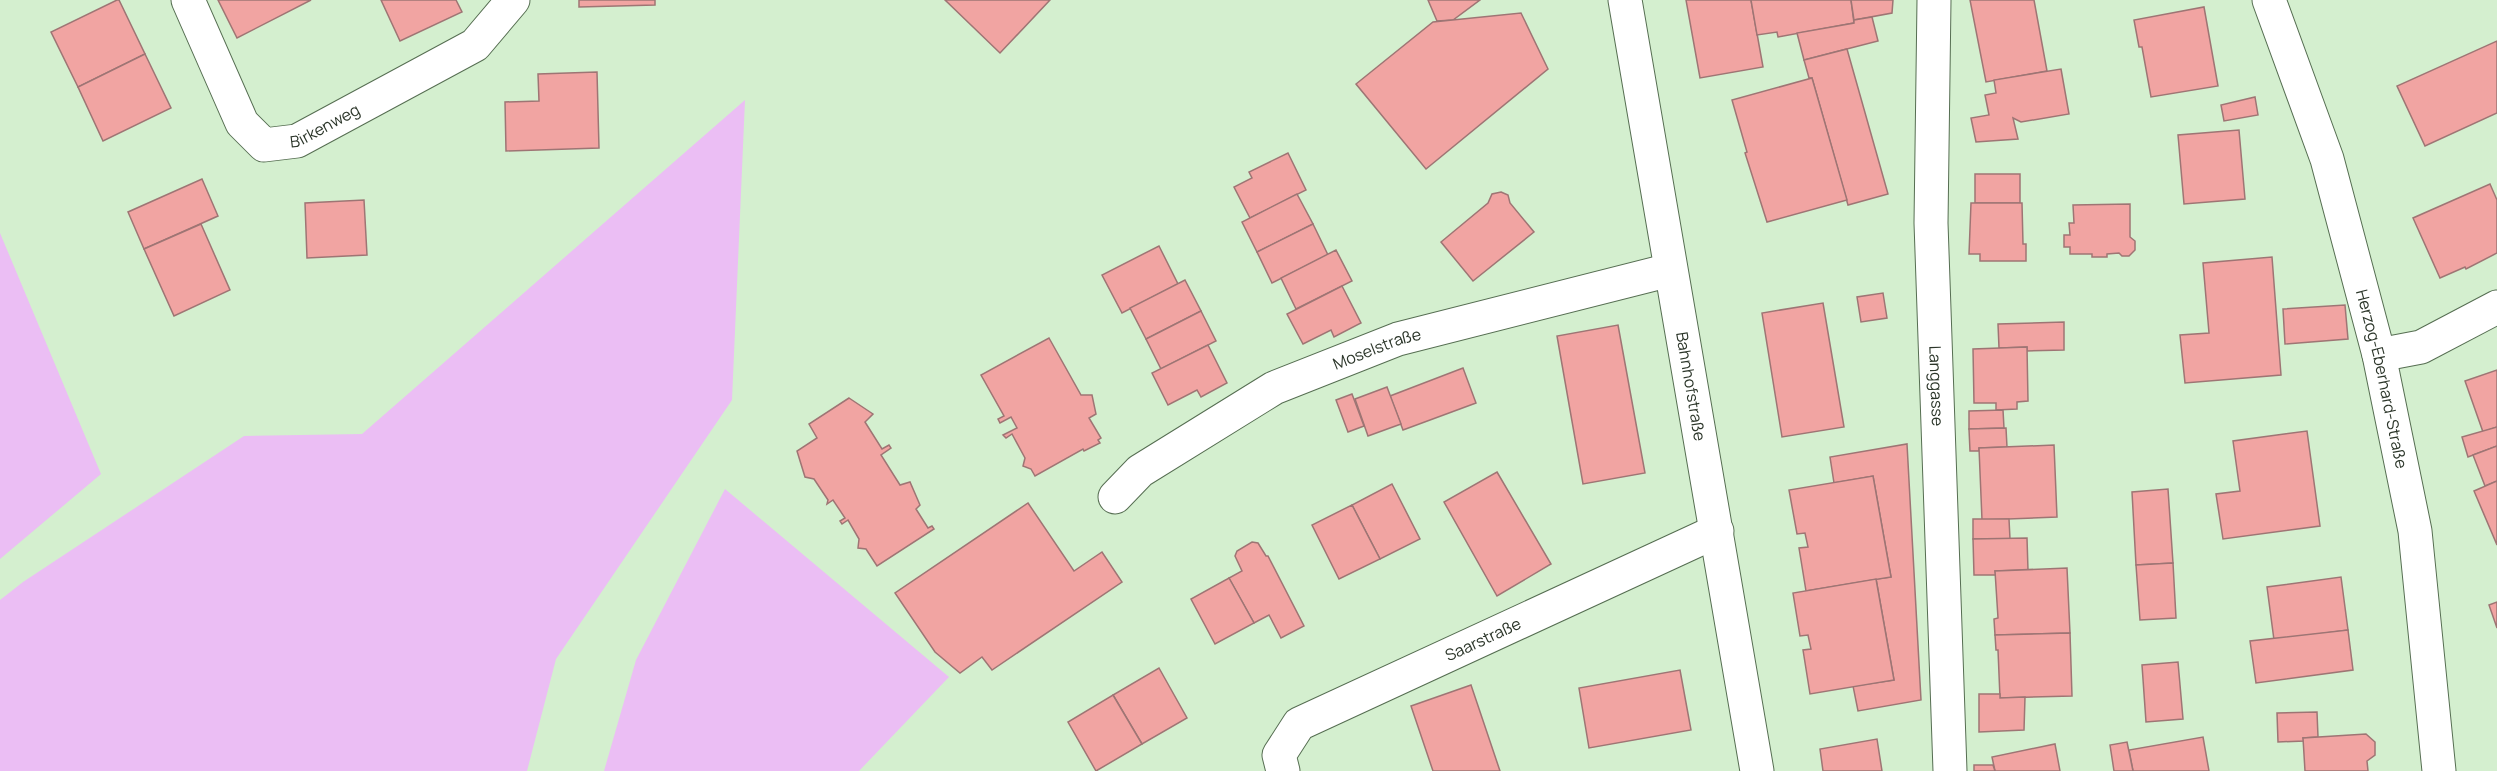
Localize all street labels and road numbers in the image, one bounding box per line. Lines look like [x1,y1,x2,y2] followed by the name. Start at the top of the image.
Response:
[289,98,363,153] street label: Birkenweg
[2351,287,2413,470] street label: Herzog-Eberhard-Straße
[1330,323,1423,375] street label: Moselstraße
[1671,330,1711,443] street label: Bahnhofstraße
[1924,345,1949,427] street label: Langgasse
[1441,612,1524,666] street label: Saarstraße

